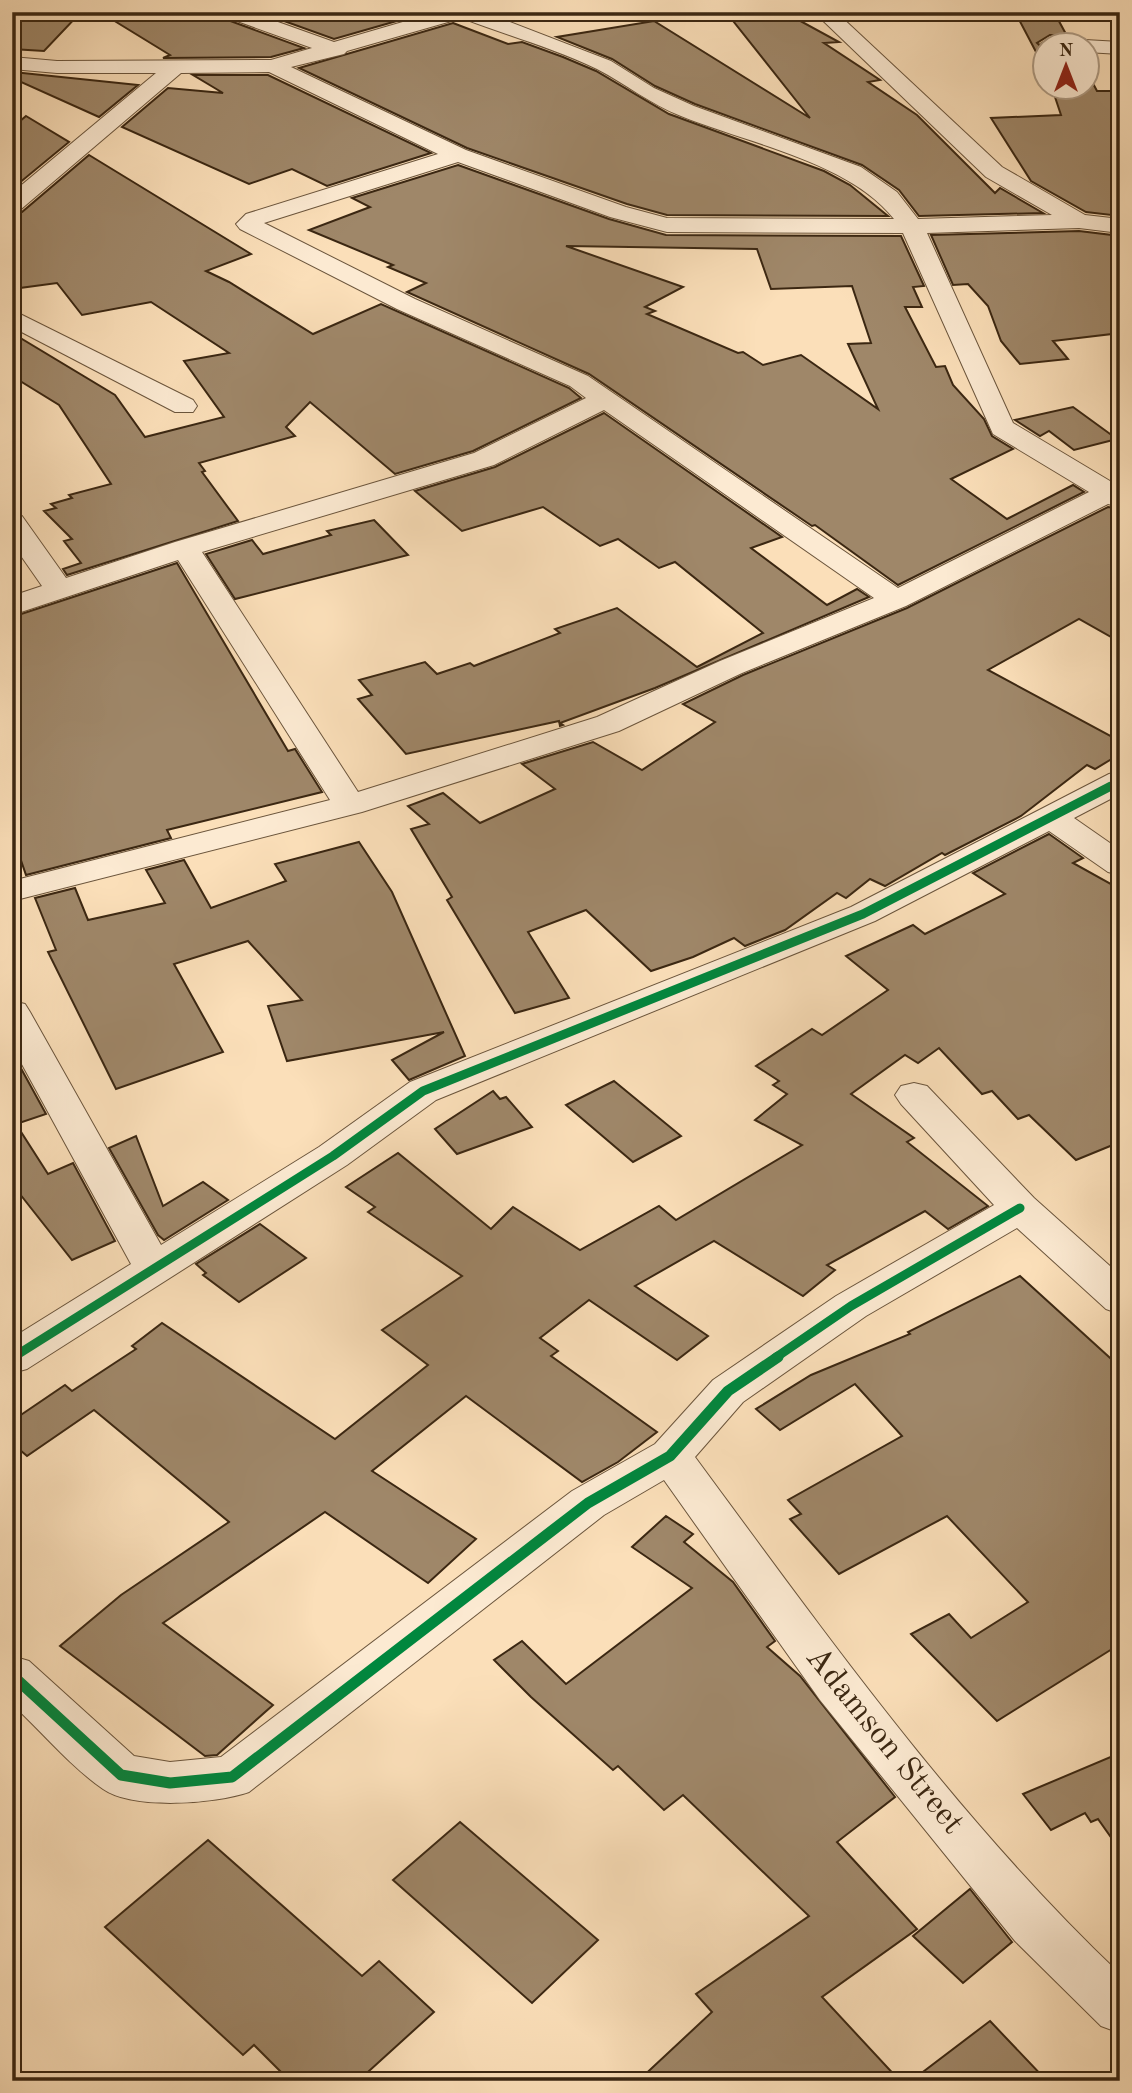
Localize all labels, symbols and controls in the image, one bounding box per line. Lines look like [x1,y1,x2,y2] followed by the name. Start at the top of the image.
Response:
[1030,32,1100,102] north arrow
[1059,42,1074,61] text: N
[799,1641,969,1841] street label: Adamson Street

